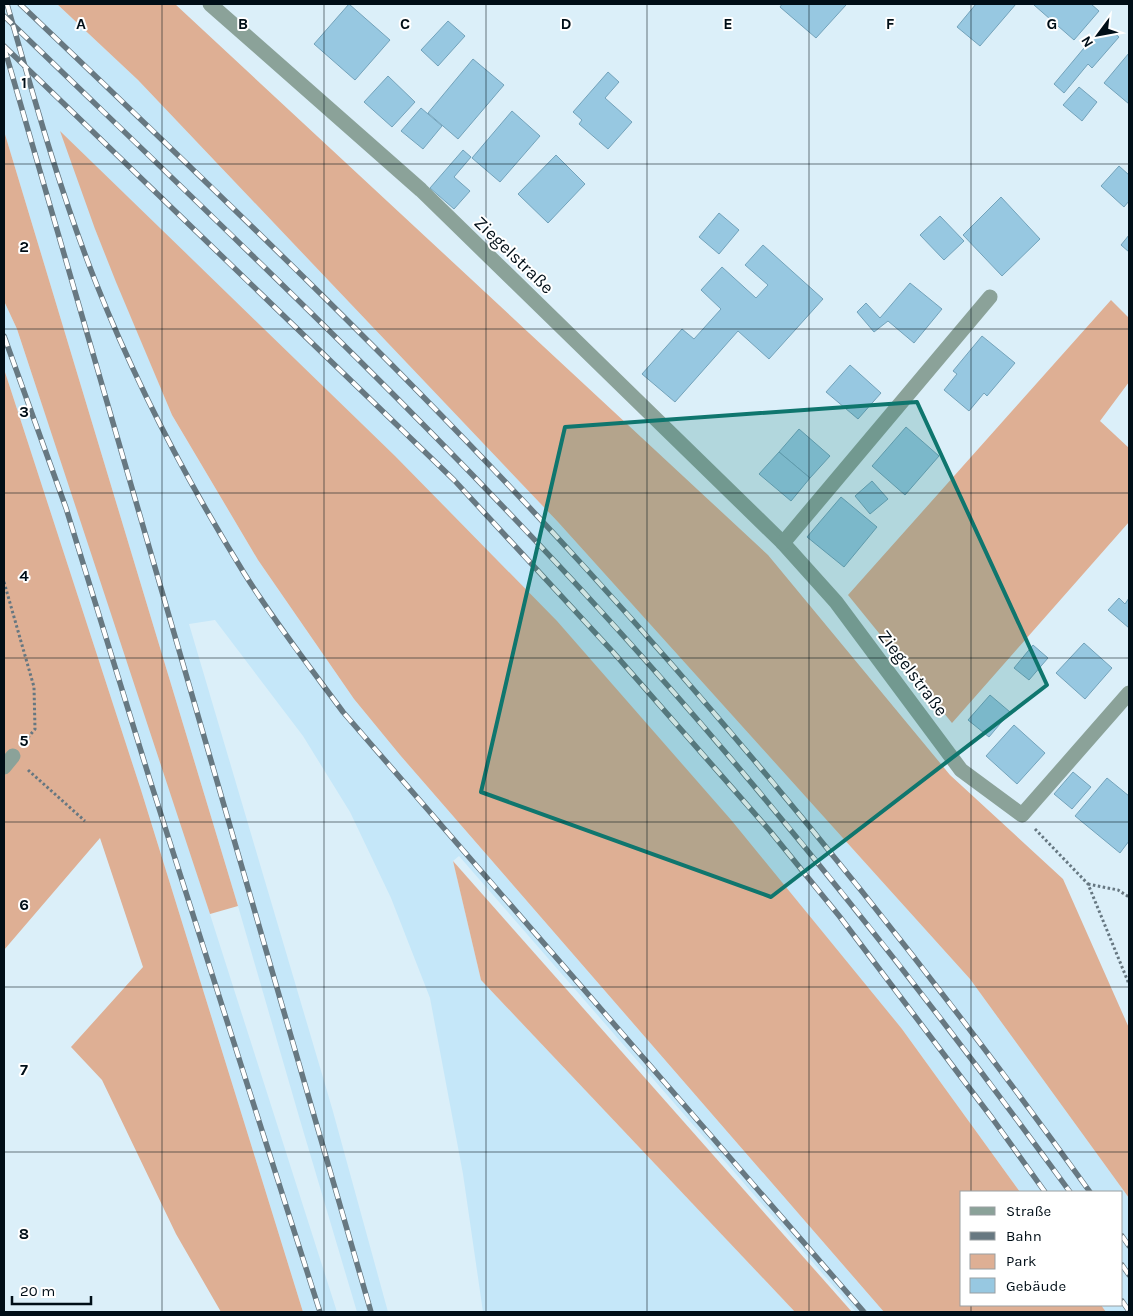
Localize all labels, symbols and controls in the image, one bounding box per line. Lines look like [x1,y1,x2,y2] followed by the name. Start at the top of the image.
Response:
[1073,10,1123,60] north arrow
[76,14,86,33] text: A
[238,14,248,33] text: B
[400,14,410,33] text: C
[561,14,572,33] text: D
[723,14,733,33] text: E
[886,14,895,33] text: F
[1047,14,1057,33] text: G
[1078,33,1097,50] text: N
[21,73,27,92] text: 1
[469,211,559,299] street label: Ziegelstraße
[19,237,29,256] text: 2
[19,402,29,421] text: 3
[19,566,29,585] text: 4
[873,625,953,721] street label: Ziegelstraße
[19,731,29,750] text: 5
[19,895,29,914] text: 6
[20,1060,28,1079] text: 7
[960,1191,1123,1306] legend
[1006,1202,1051,1220] text: Straße
[19,1224,29,1243] text: 8
[1006,1227,1042,1245] text: Bahn
[1006,1252,1036,1270] text: Park
[12,1274,91,1306] scale bar
[1006,1277,1066,1295] text: Gebäude
[20,1282,55,1300] text: 20 m

